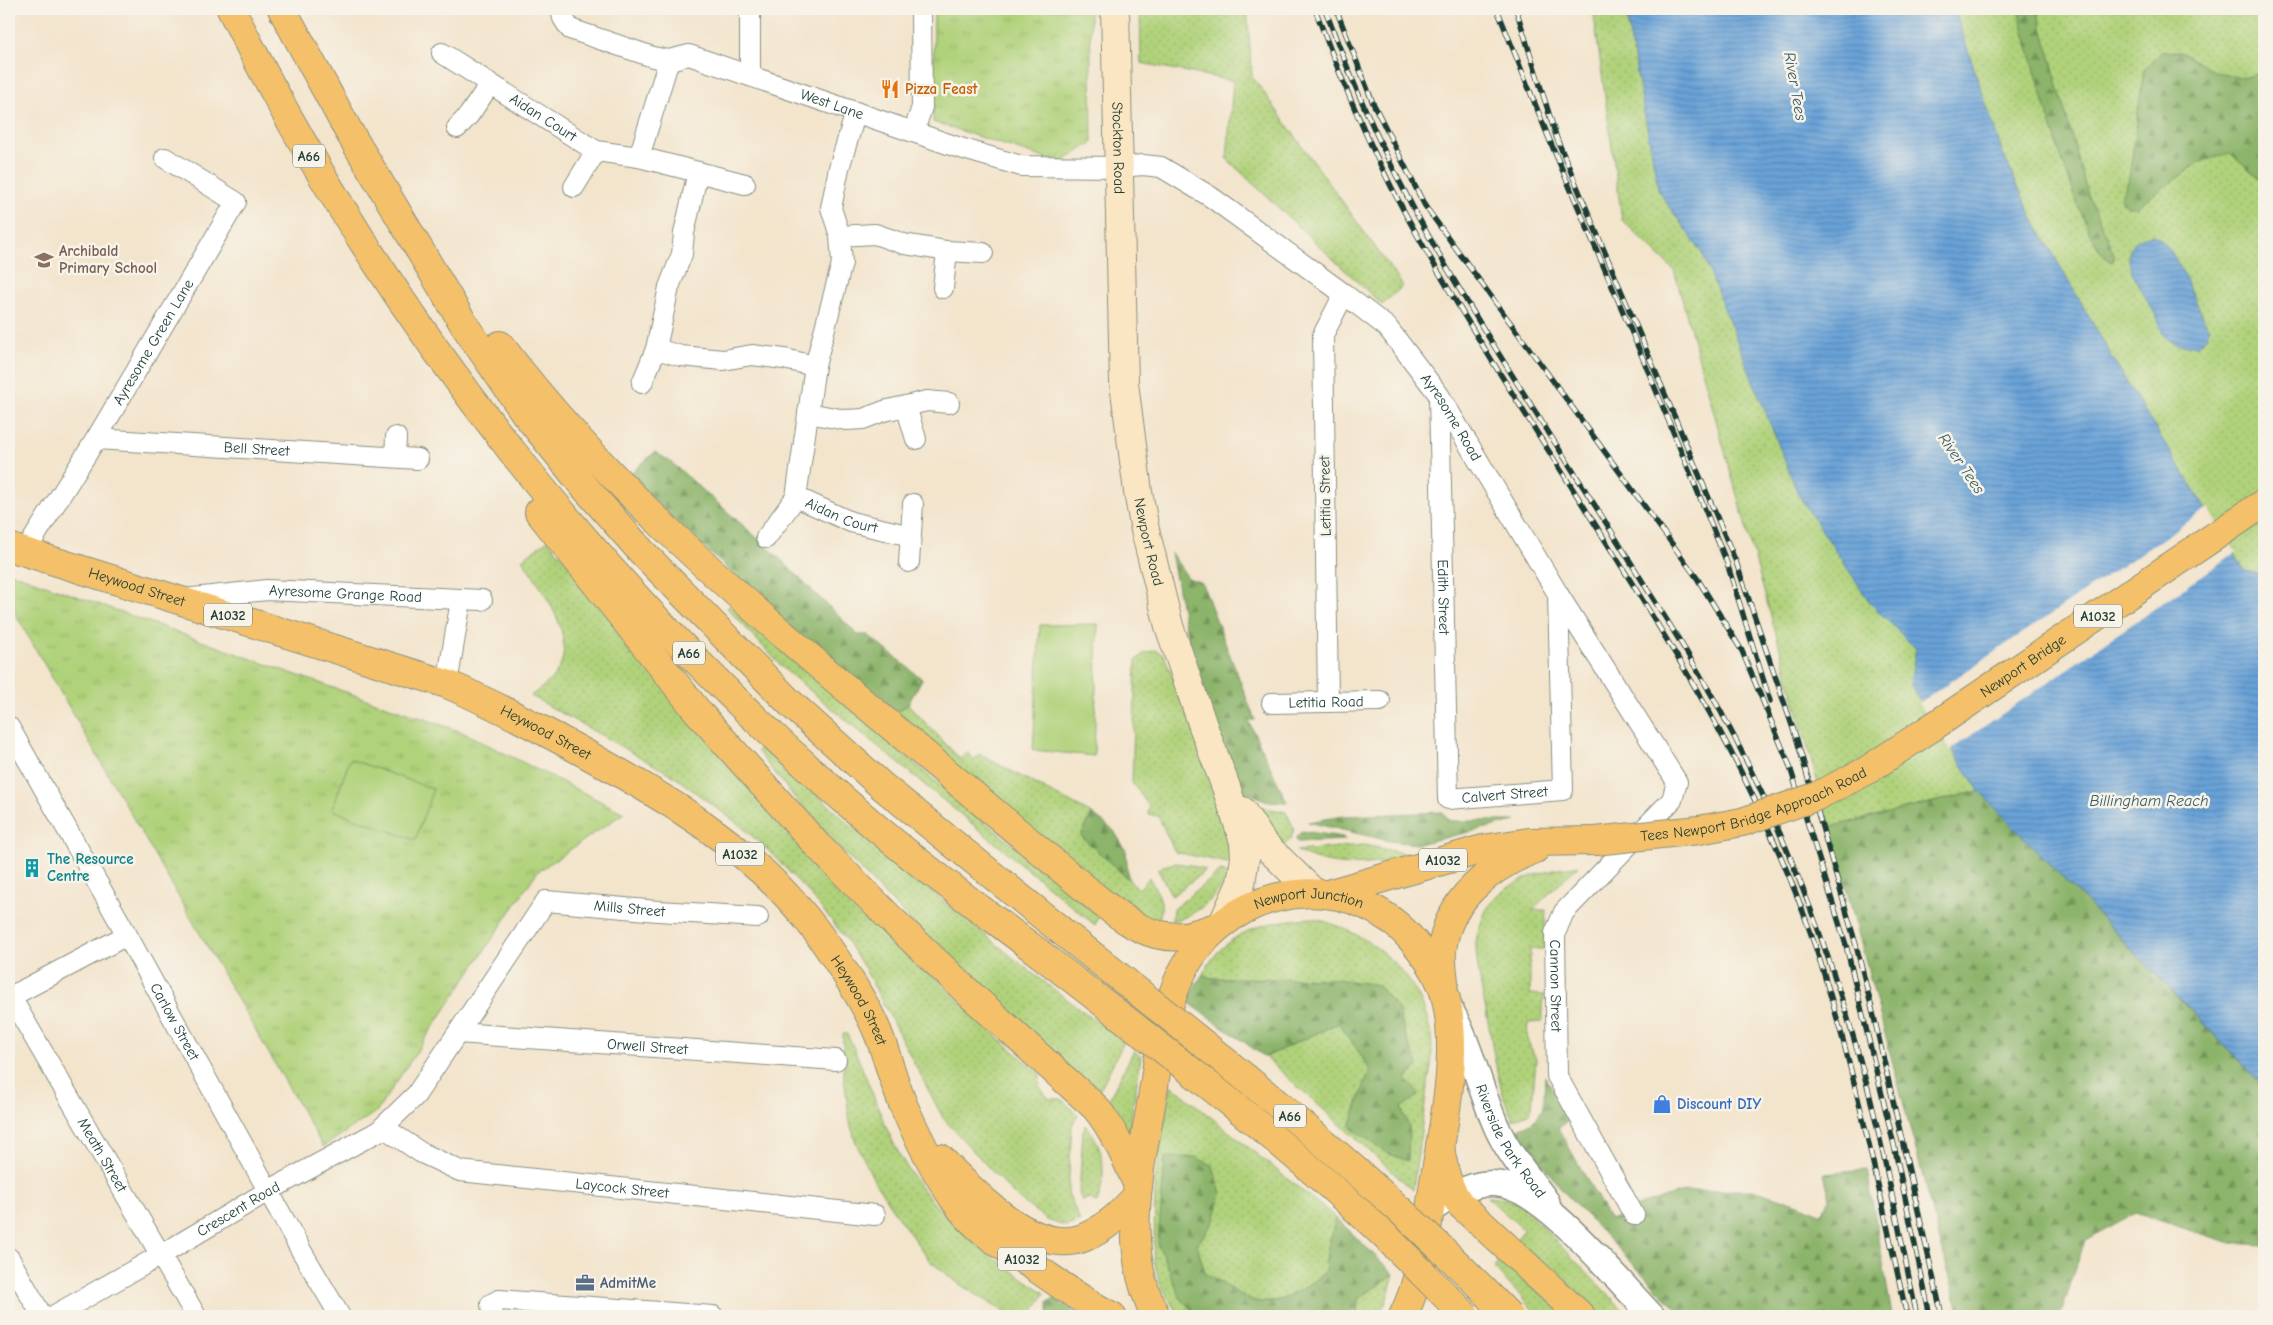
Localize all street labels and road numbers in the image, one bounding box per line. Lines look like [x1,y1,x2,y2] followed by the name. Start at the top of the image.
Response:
[798,85,867,123] street label: West Lane
[506,89,581,146] street label: Aidan Court
[1108,102,1128,194] street label: Stockton Road
[293,144,325,168] road number: A66
[109,275,198,408] street label: Ayresome Green Lane
[1417,370,1485,464] street label: Ayresome Road
[223,438,291,460] street label: Bell Street
[1315,455,1335,536] street label: Letitia Street
[803,493,880,537] street label: Aidan Court
[1130,496,1168,588] street label: Newport Road
[1434,559,1453,636] street label: Edith Street
[86,563,188,611] street label: Heywood Street
[269,581,422,606] street label: Ayresome Grange Road
[204,604,252,626] road number: A1032
[2074,604,2122,628] road number: A1032
[1977,630,2070,701] street label: Newport Bridge
[673,641,705,664] road number: A66
[1288,692,1364,712] street label: Letitia Road
[497,701,595,764] street label: Heywood Street
[1640,763,1870,845] street label: Tees Newport Bridge Approach Road
[1461,782,1549,807] street label: Calvert Street
[716,842,764,866] road number: A1032
[1419,848,1467,872] road number: A1032
[1251,884,1366,913] street label: Newport Junction
[593,896,666,920] street label: Mills Street
[1546,939,1565,1033] street label: Cannon Street
[827,952,891,1048] street label: Heywood Street
[146,980,204,1064] street label: Carlow Street
[606,1035,689,1058] street label: Orwell Street
[1472,1082,1550,1201] street label: Riverside Park Road
[1274,1104,1306,1128] road number: A66
[74,1115,131,1196] street label: Meath Street
[575,1174,670,1202] street label: Laycock Street
[194,1177,283,1241] street label: Crescent Road
[998,1248,1046,1270] road number: A1032

